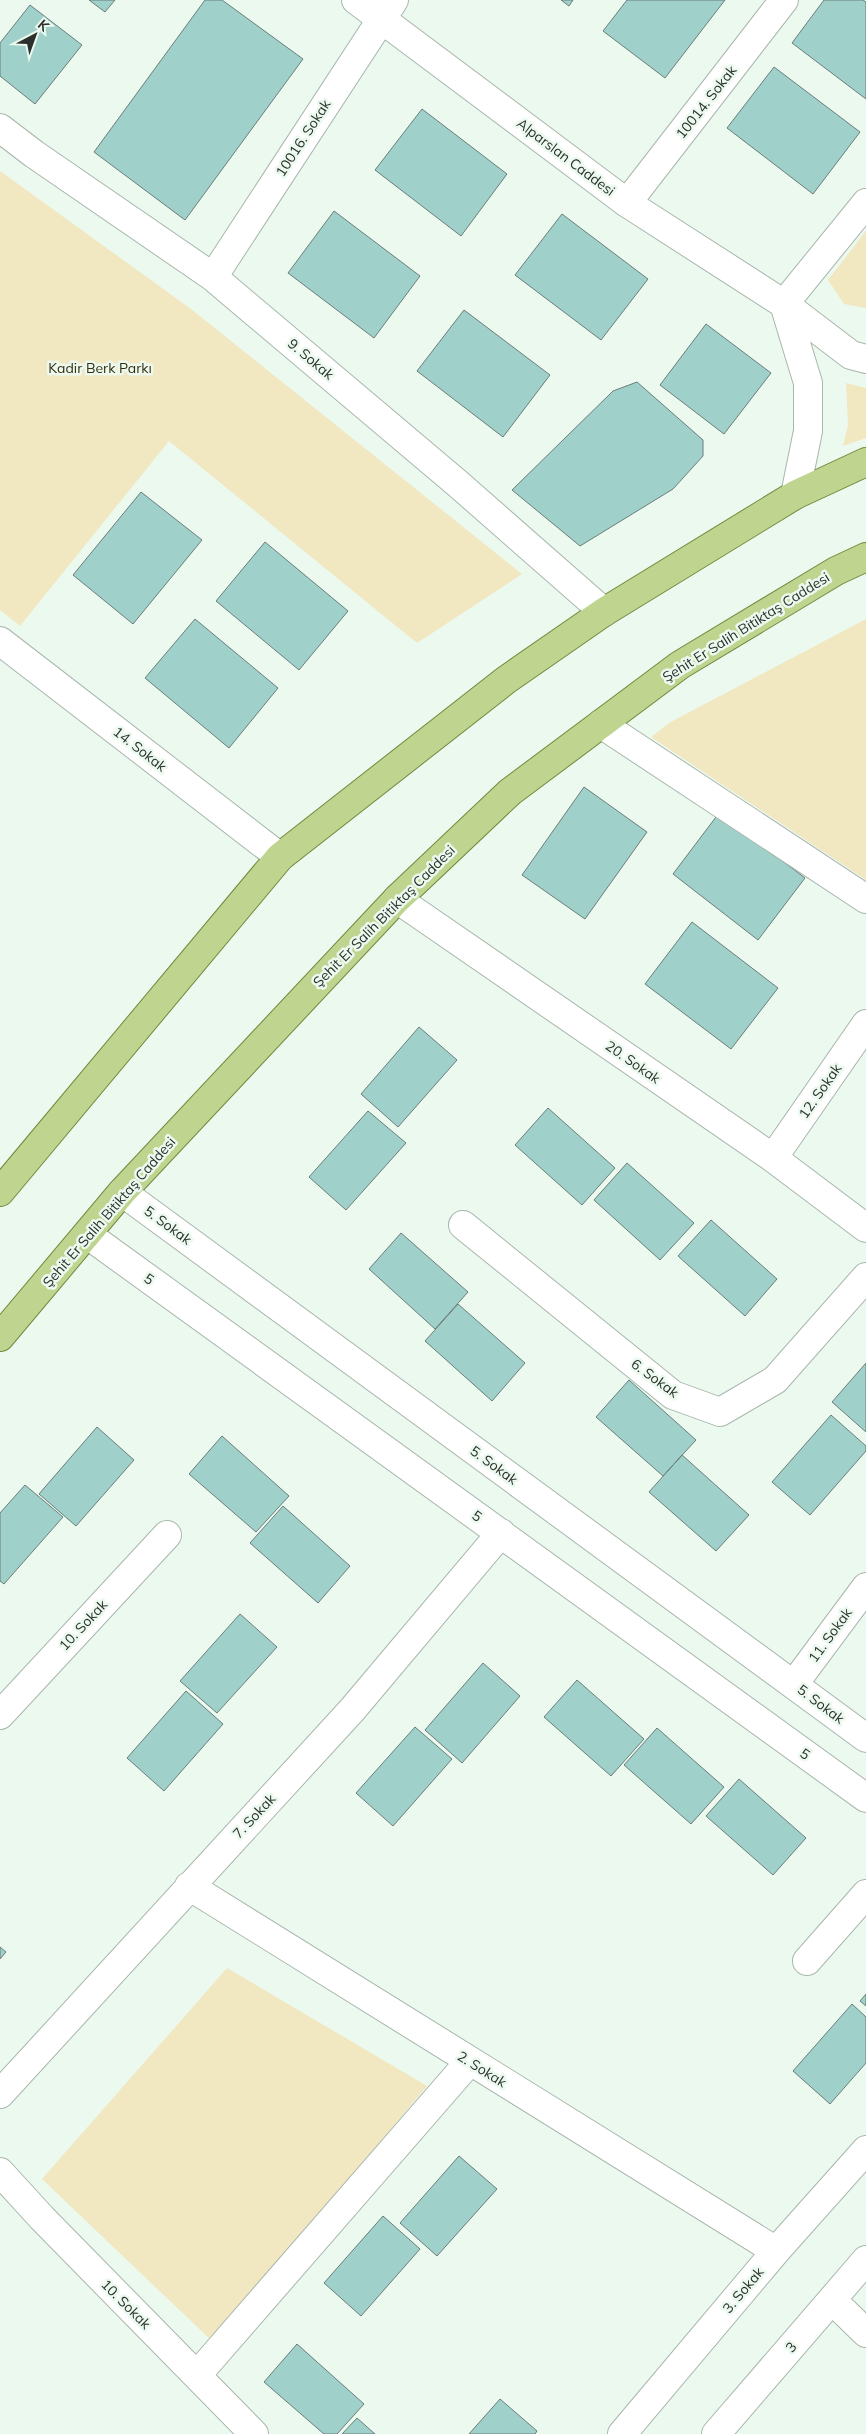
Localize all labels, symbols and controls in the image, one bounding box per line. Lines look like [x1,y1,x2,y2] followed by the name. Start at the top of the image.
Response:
[10,10,60,60] north arrow
[34,15,53,35] text: K
[672,61,741,142] street label: 10014. Sokak
[271,95,335,180] street label: 10016. Sokak
[513,114,619,200] street label: Alparslan Caddesi
[284,335,338,384] street label: 9. Sokak
[48,359,152,377] park label: Kadir Berk Parkı
[659,568,833,686] street label: Şehit Er Salih Bitiktaş Caddesi
[110,722,171,776] street label: 14. Sokak
[309,841,459,991] street label: Şehit Er Salih Bitiktaş Caddesi
[602,1037,665,1088] street label: 20. Sokak
[795,1059,846,1122] street label: 12. Sokak
[39,1133,179,1291] street label: Şehit Er Salih Bitiktaş Caddesi
[141,1202,196,1249] street label: 5. Sokak
[140,1269,158,1289] street label: 5
[628,1355,683,1402] street label: 6. Sokak
[467,1442,522,1489] street label: 5. Sokak
[468,1506,486,1526] street label: 5
[55,1595,112,1654] street label: 10. Sokak
[804,1604,856,1666] street label: 11. Sokak
[794,1680,849,1728] street label: 5. Sokak
[796,1744,814,1764] street label: 5
[229,1789,280,1842] street label: 7. Sokak
[454,2047,511,2092] street label: 2. Sokak
[719,2263,768,2317] street label: 3. Sokak
[97,2275,155,2333] street label: 10. Sokak
[781,2338,801,2356] street label: 3

